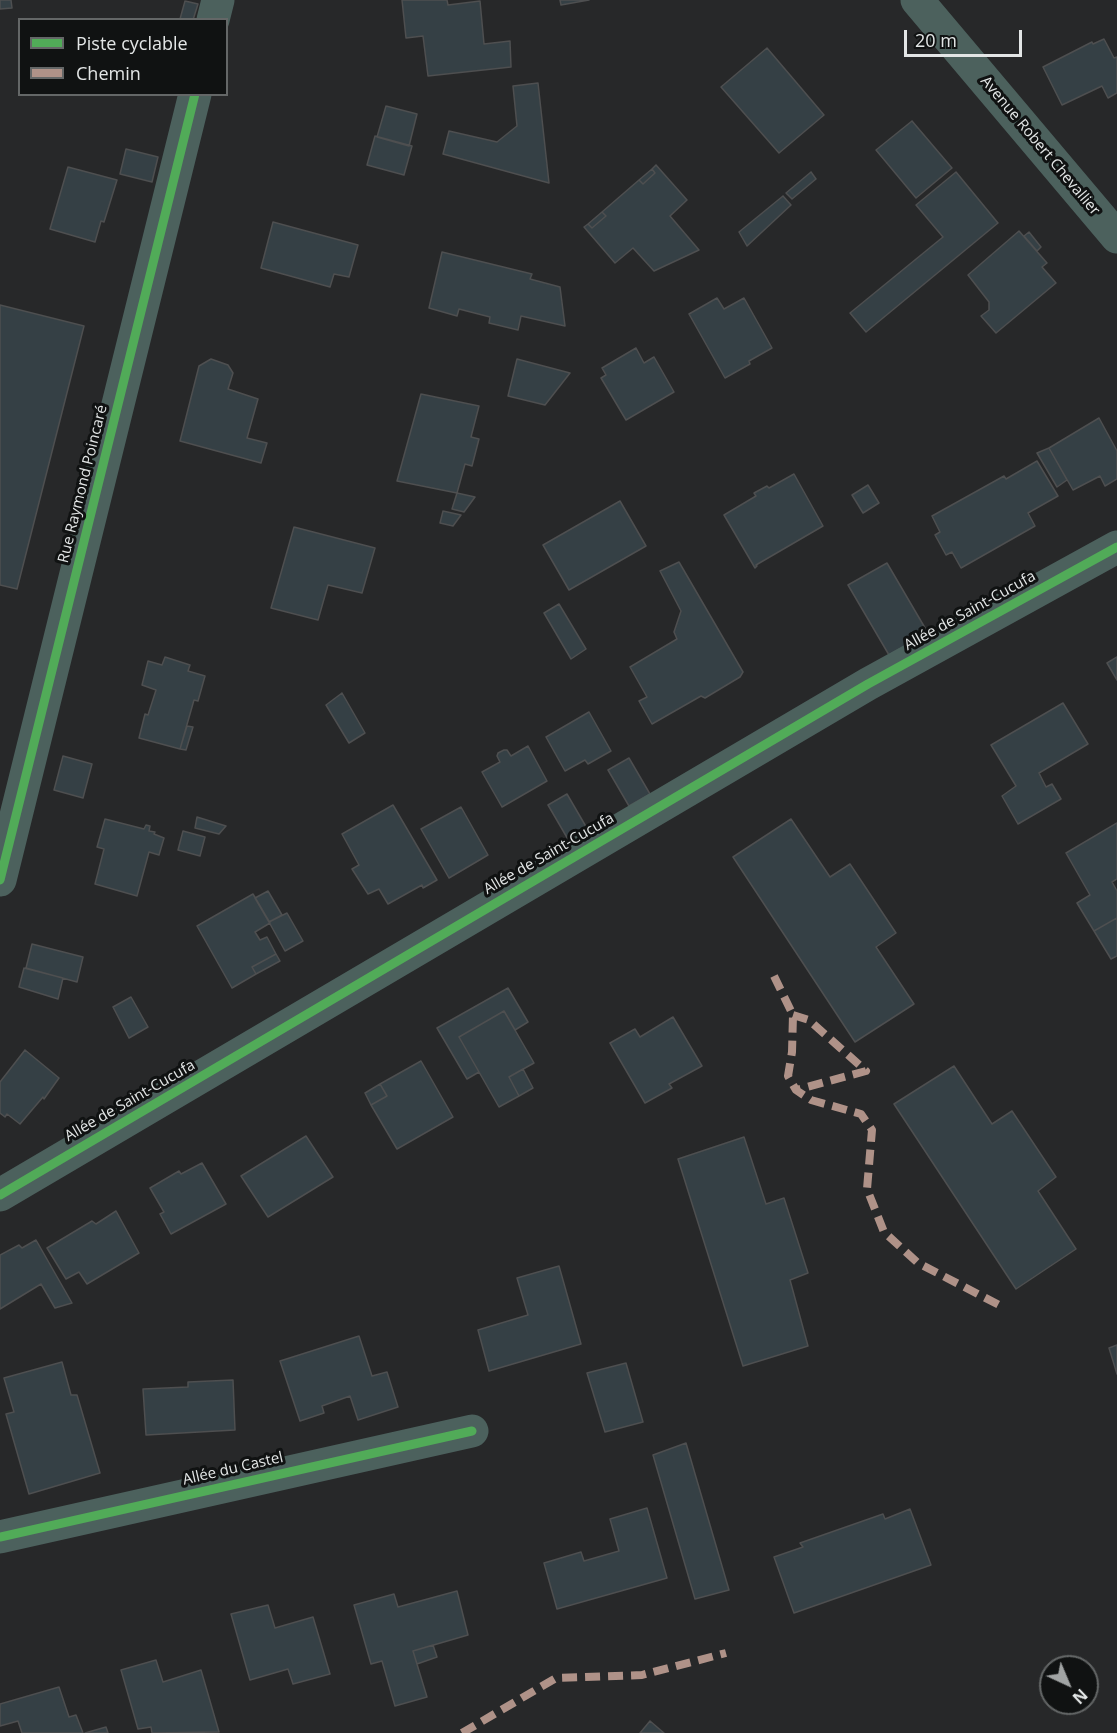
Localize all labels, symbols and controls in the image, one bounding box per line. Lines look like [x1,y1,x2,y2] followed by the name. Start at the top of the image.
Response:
[18,18,228,96] legend
[907,18,1026,56] scale bar
[915,28,957,52] text: 20 m
[76,31,188,55] text: Piste cyclable
[76,61,141,85] text: Chemin
[976,73,1104,219] street label: Avenue Robert Chevallier
[55,403,111,565] street label: Rue Raymond Poincaré
[901,567,1039,655] street label: Allée de Saint-Cucufa
[481,809,617,899] street label: Allée de Saint-Cucufa
[62,1056,198,1146] street label: Allée de Saint-Cucufa
[181,1449,285,1489] street label: Allée du Castel
[1039,1655,1099,1715] north arrow
[1068,1684,1092,1709] text: N

